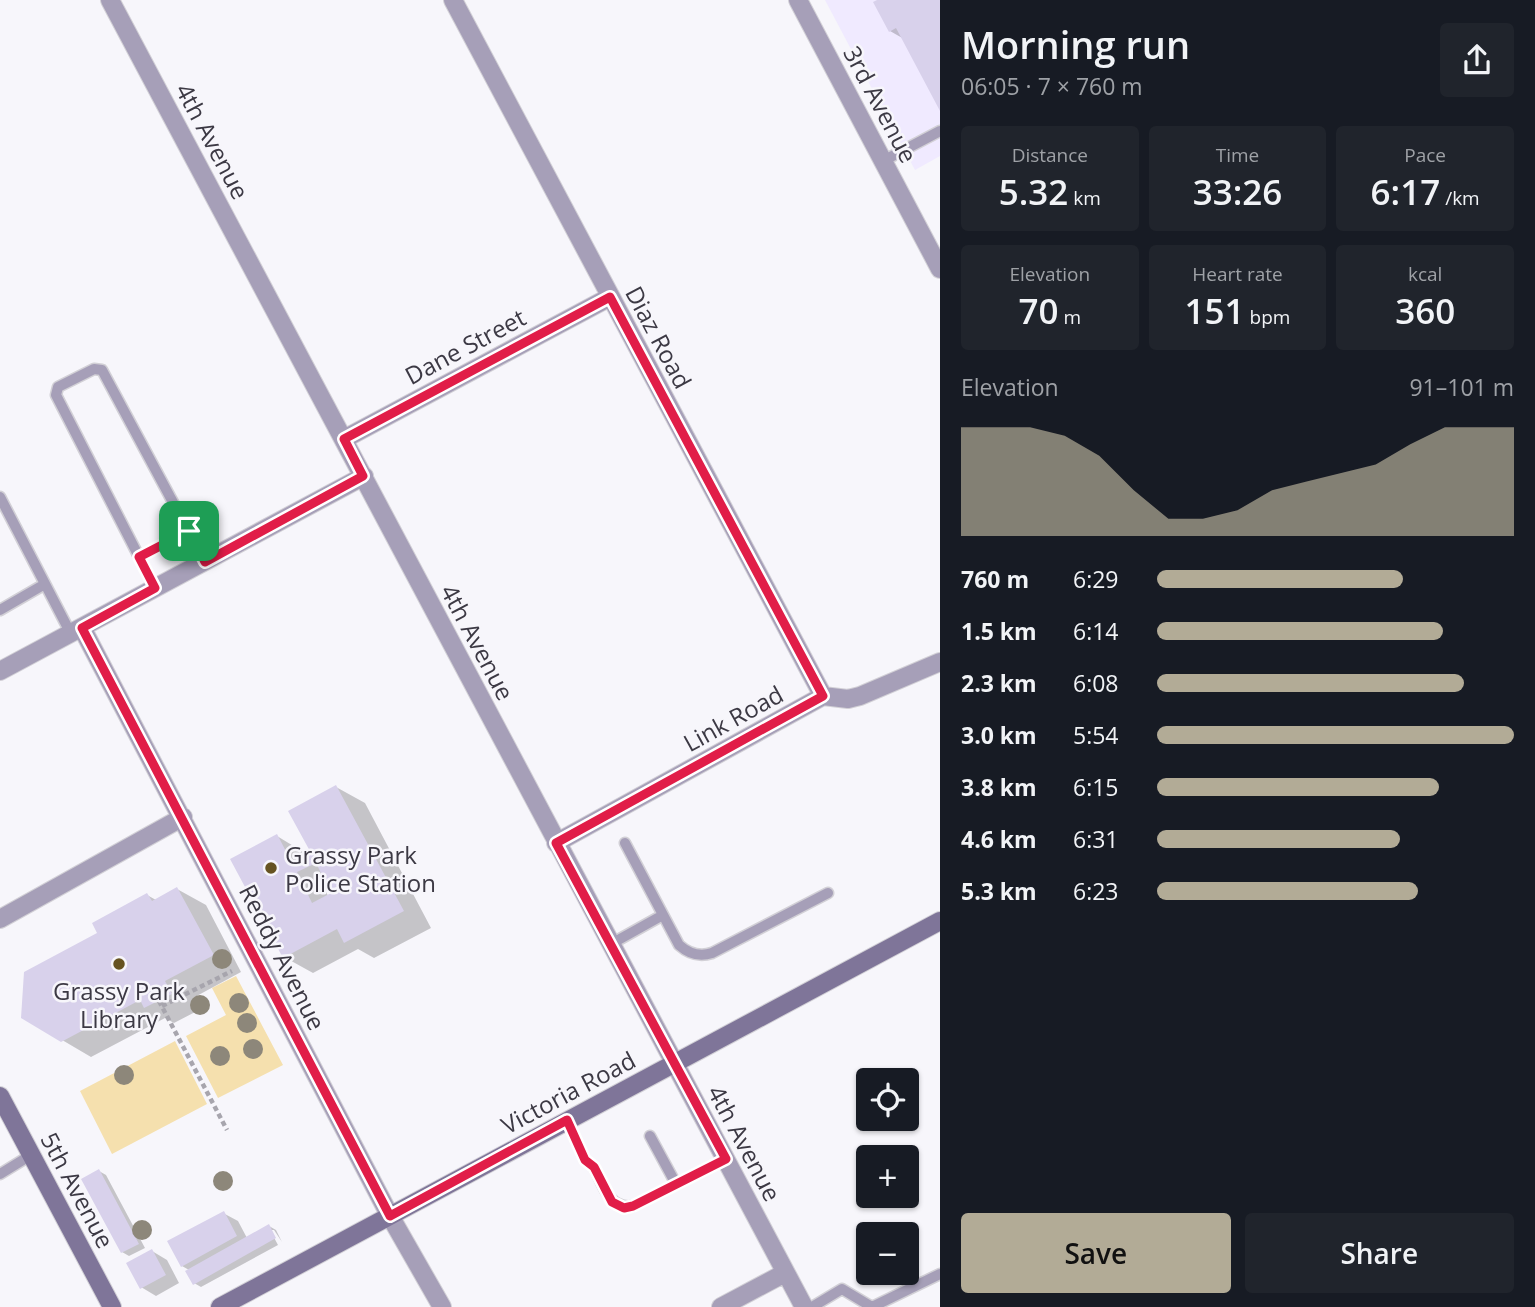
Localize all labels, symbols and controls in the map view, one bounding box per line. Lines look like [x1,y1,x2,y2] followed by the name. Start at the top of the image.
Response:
[961,18,1190,70] text: Morning run
[1440,23,1514,97] button: share
[836,40,926,168] street label: 3rd Avenue
[961,70,1143,102] text: 06:05 · 7 × 760 m
[169,77,257,205] street label: 4th Avenue
[1012,142,1088,168] text: Distance
[1216,142,1259,168] text: Time
[1404,142,1446,168] text: Pace
[999,168,1068,215] text: 5.32
[1193,168,1282,215] text: 33:26
[1371,168,1440,215] text: 6:17
[1068,185,1101,211] text: km
[1440,185,1480,211] text: /km
[1009,261,1090,287] text: Elevation
[1192,261,1283,287] text: Heart rate
[1408,261,1442,287] text: kcal
[618,280,700,394] street label: Diaz Road
[1019,287,1059,334] text: 70
[1185,287,1245,334] text: 151
[1395,287,1455,334] text: 360
[399,300,531,392] street label: Dane Street
[1059,304,1081,330] text: m
[1245,304,1290,330] text: bpm
[961,371,1059,403] text: Elevation
[1409,371,1514,403] text: 91–101 m
[159,501,219,561] pin
[170,512,208,550] icon: arrive
[961,563,1029,595] text: 760 m
[1073,563,1119,595] text: 6:29
[434,578,522,706] street label: 4th Avenue
[961,615,1037,647] text: 1.5 km
[1073,615,1119,647] text: 6:14
[961,667,1037,699] text: 2.3 km
[1073,667,1119,699] text: 6:08
[677,677,789,759] street label: Link Road
[961,719,1037,751] text: 3.0 km
[1073,719,1119,751] text: 5:54
[961,771,1037,803] text: 3.8 km
[1073,771,1119,803] text: 6:15
[961,823,1037,855] text: 4.6 km
[1073,823,1119,855] text: 6:31
[285,838,436,899] place label: Grassy Park Police Station
[263,860,279,876] marker: Grassy Park Police Station
[961,875,1037,907] text: 5.3 km
[1073,875,1119,907] text: 6:23
[232,878,334,1036] street label: Reddy Avenue
[111,956,127,972] marker: Grassy Park Library
[53,974,185,1035] place label: Grassy Park Library
[495,1043,641,1141] street label: Victoria Road
[856,1068,919,1285] map controls
[856,1068,919,1131] button: locate
[701,1079,789,1207] street label: 4th Avenue
[34,1126,122,1254] street label: 5th Avenue
[856,1145,919,1208] button: +
[961,1213,1231,1293] button: Save
[1245,1213,1514,1293] button: Share
[856,1222,919,1285] button: −

